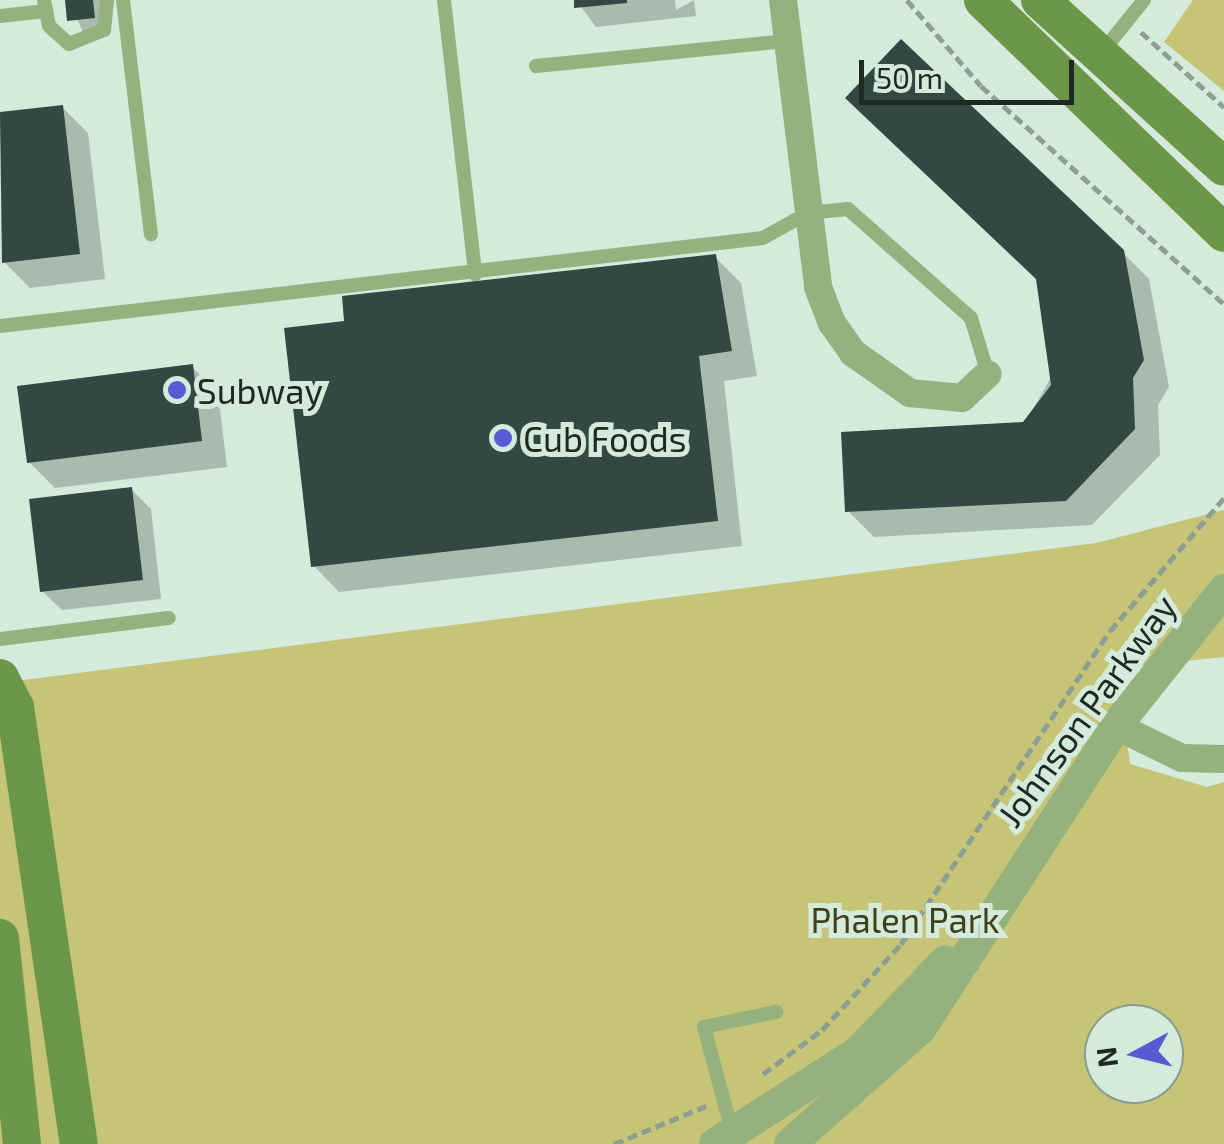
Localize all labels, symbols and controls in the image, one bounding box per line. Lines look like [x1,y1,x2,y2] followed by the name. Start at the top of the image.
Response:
[864,40,1079,102] scale bar
[876,59,943,95] text: 50 m
[197,369,323,411] place label: Subway
[166,379,188,401] marker: Subway
[523,417,687,459] place label: Cub Foods
[492,427,514,449] marker: Cub Foods
[988,586,1184,834] street label: Johnson Parkway
[810,898,1000,940] park label: Phalen Park
[1084,1004,1184,1104] north arrow
[1088,1045,1124,1070] text: N

